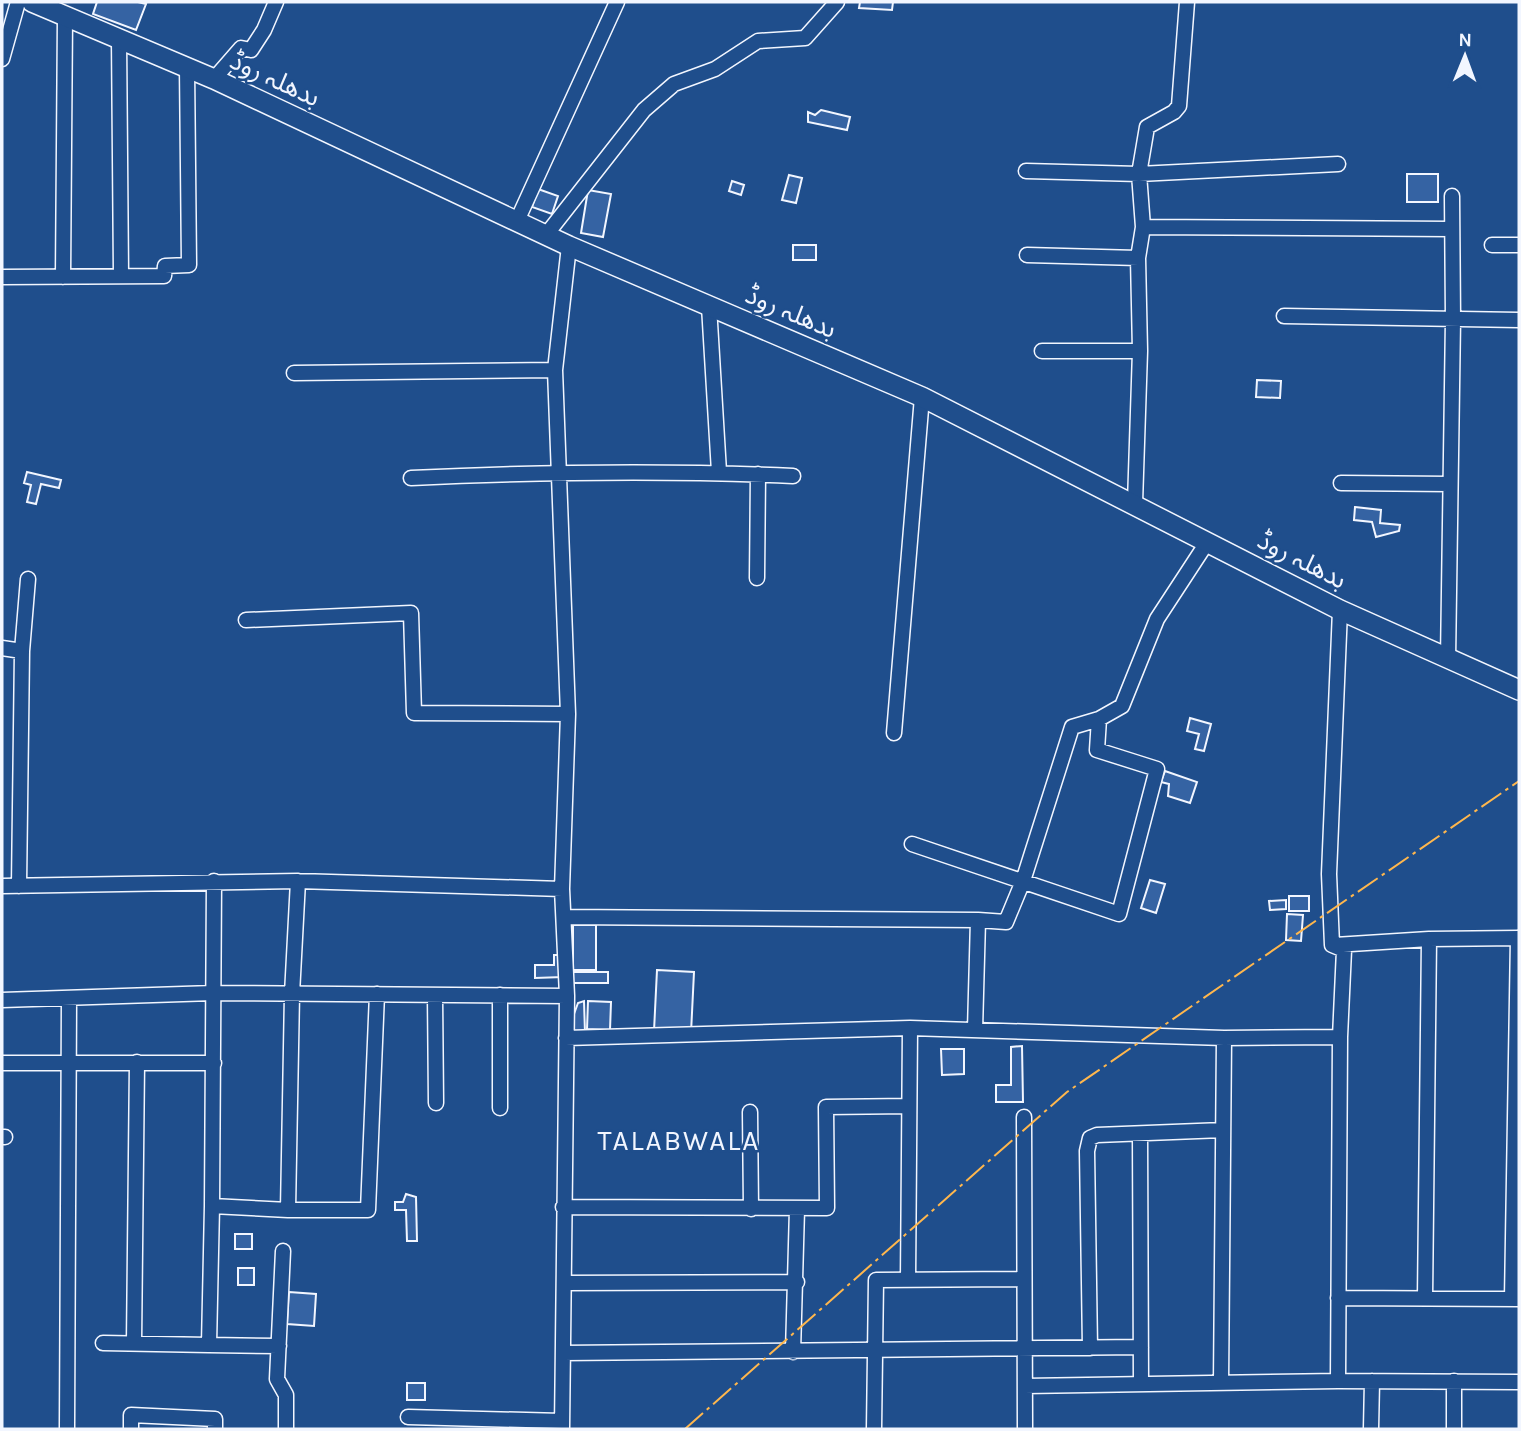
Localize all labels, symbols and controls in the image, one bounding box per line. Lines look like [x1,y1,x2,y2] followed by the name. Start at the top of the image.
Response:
[1430,21,1500,91] north arrow
[1458,29,1472,51] text: N
[225,45,325,113] street label: بدھلہ روڈ
[741,279,841,345] street label: بدھلہ روڈ
[1252,524,1352,596] street label: بدھلہ روڈ
[598,1124,760,1157] district label: TALABWALA

